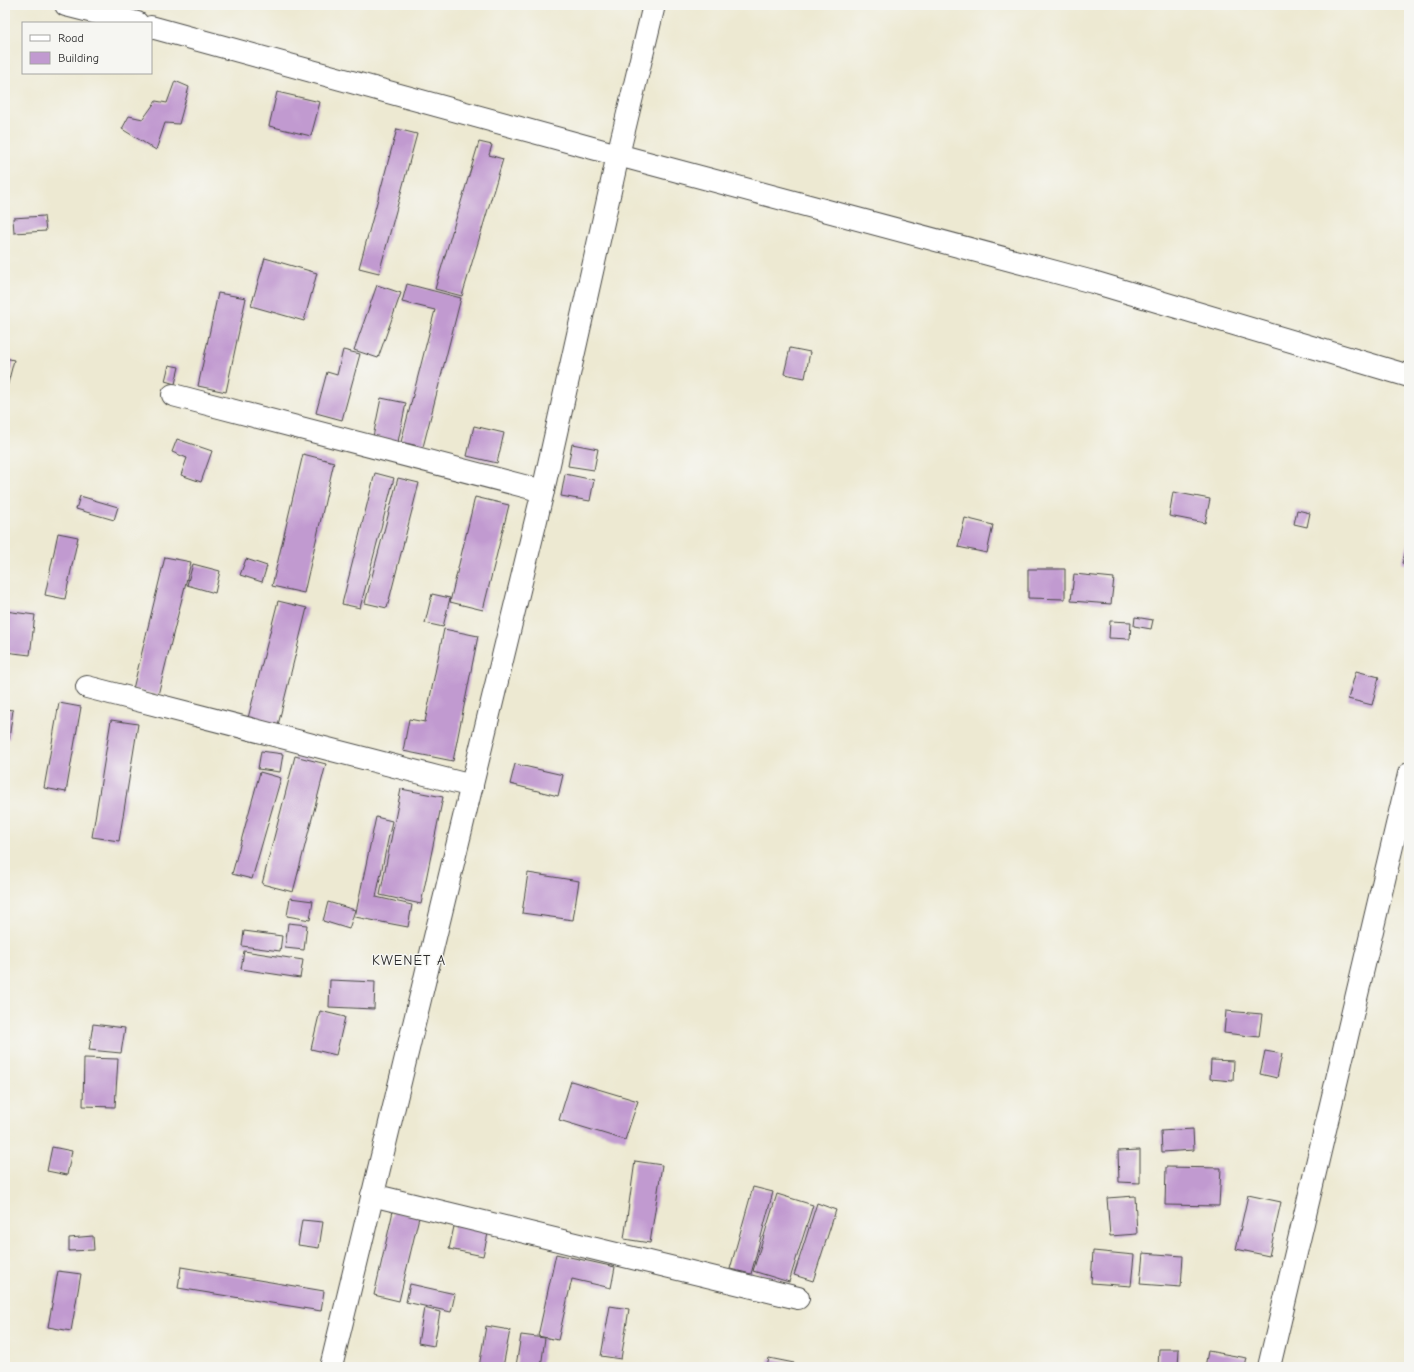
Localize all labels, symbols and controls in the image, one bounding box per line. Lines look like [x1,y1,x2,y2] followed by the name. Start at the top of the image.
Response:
[22,22,152,74] legend
[58,31,84,45] text: Road
[58,51,99,65] text: Building
[372,952,446,969] district label: KWENET A

